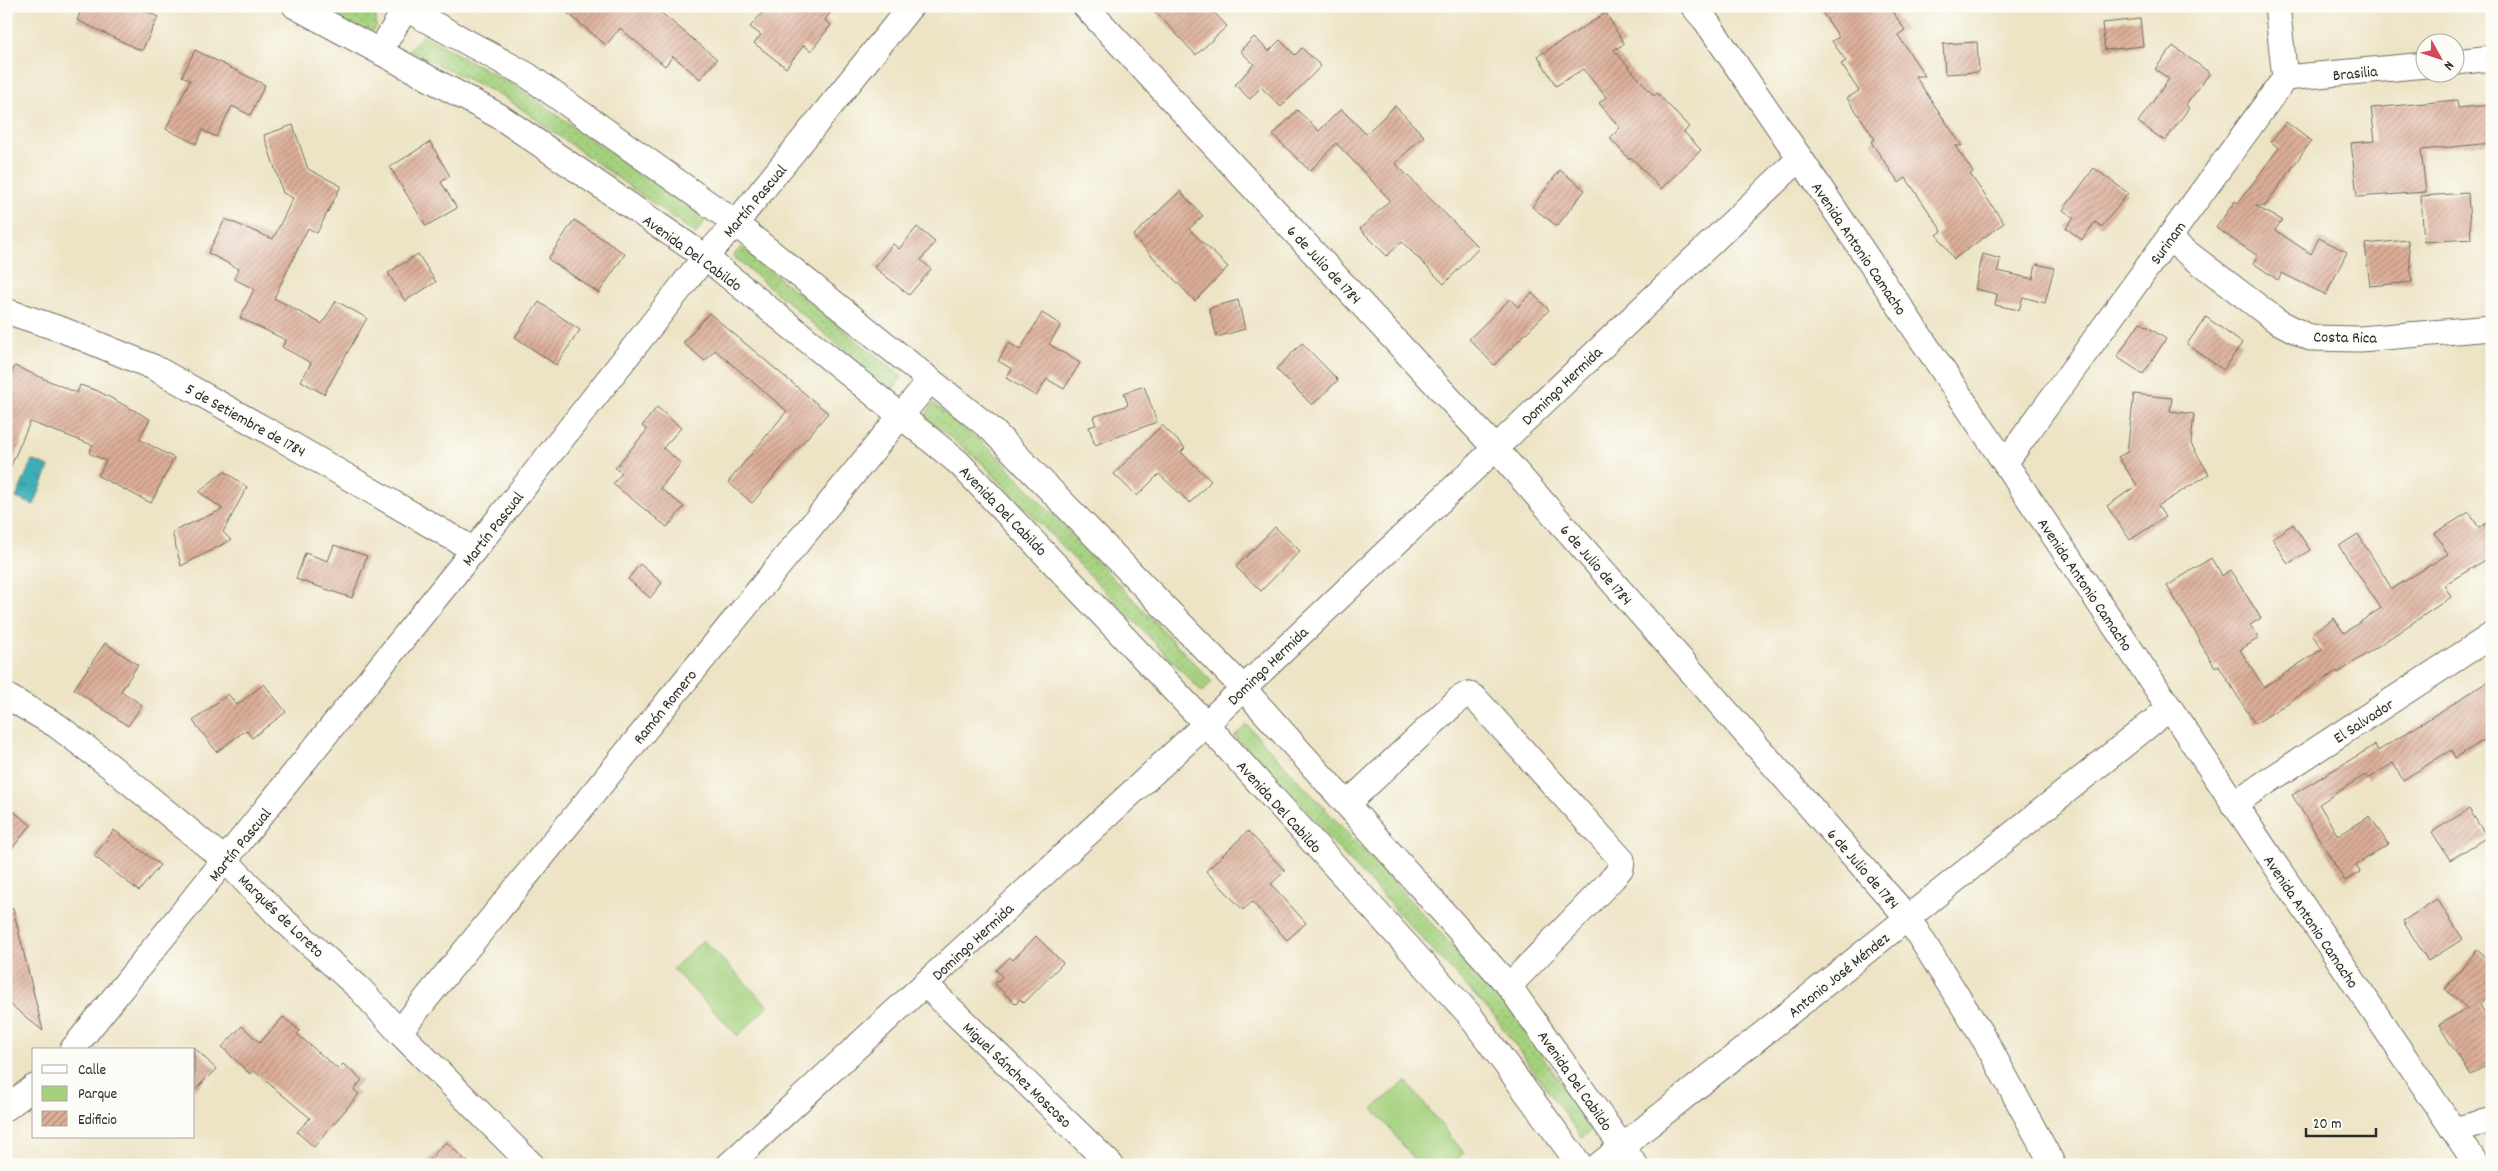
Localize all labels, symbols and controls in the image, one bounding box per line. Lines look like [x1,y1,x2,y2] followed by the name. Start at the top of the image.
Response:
[2416,32,2466,82] north arrow
[2438,56,2458,74] text: N
[2332,61,2379,88] street label: Brasilia
[719,160,793,243] street label: Martín Pascual
[1805,178,1911,321] street label: Avenida Antonio Camacho
[637,210,746,298] street label: Avenida Del Cabildo
[2145,217,2193,270] street label: Surinam
[1280,221,1366,310] street label: 6 de Julio de 1784
[2313,326,2377,351] street label: Costa Rica
[1517,342,1609,431] street label: Domingo Hermida
[180,378,309,464] street label: 5 de Setiembre de 1784
[953,461,1051,562] street label: Avenida Del Cabildo
[458,487,531,572] street label: Martín Pascual
[2031,514,2137,657] street label: Avenida Antonio Camacho
[1553,520,1637,611] street label: 6 de Julio de 1784
[1223,622,1315,711] street label: Domingo Hermida
[629,665,703,750] street label: Ramón Romero
[2330,694,2399,750] street label: El Salvador
[1230,756,1326,859] street label: Avenida Del Cabildo
[204,804,278,887] street label: Martín Pascual
[1820,824,1904,915] street label: 6 de Julio de 1784
[2257,851,2363,994] street label: Avenida Antonio Camacho
[232,870,329,964] street label: Marqués de Loreto
[928,898,1020,987] street label: Domingo Hermida
[1784,928,1895,1024] street label: Antonio José Méndez
[956,1017,1076,1134] street label: Miguel Sánchez Moscoso
[1531,1027,1617,1136] street label: Avenida Del Cabildo
[32,1048,195,1138] legend
[78,1060,107,1082] text: Calle
[78,1084,118,1106] text: Parque
[2306,1106,2376,1138] scale bar
[78,1110,117,1132] text: Edificio
[2313,1114,2341,1136] text: 20 m

